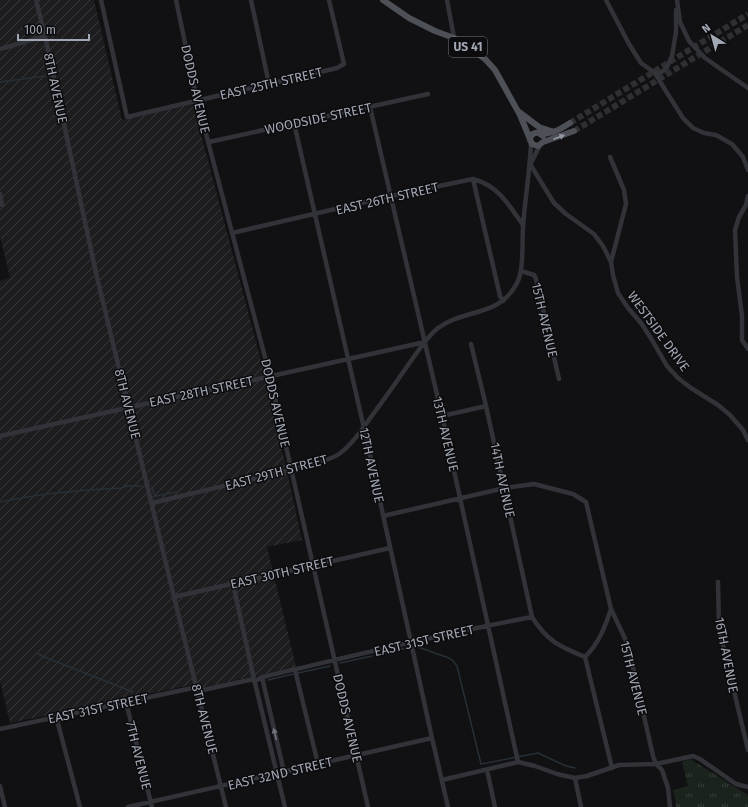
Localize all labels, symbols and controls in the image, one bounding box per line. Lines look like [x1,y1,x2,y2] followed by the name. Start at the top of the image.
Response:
[18,16,89,42] scale bar
[692,16,732,56] north arrow
[699,21,713,36] text: N
[24,23,56,37] text: 100 m
[449,37,487,57] road number: US 41
[178,43,213,135] street label: DODDS AVENUE
[41,51,70,125] street label: 8TH AVENUE
[218,64,324,103] street label: EAST 25TH STREET
[263,100,373,137] street label: WOODSIDE STREET
[553,133,565,139] one-way arrow
[334,179,440,218] street label: EAST 26TH STREET
[529,281,560,359] street label: 15TH AVENUE
[625,289,693,374] street label: WESTSIDE DRIVE
[258,357,293,449] street label: DODDS AVENUE
[112,367,143,441] street label: 8TH AVENUE
[148,373,255,410] street label: EAST 28TH STREET
[430,395,461,473] street label: 13TH AVENUE
[356,426,387,504] street label: 12TH AVENUE
[487,441,518,519] street label: 14TH AVENUE
[223,452,329,493] street label: EAST 29TH STREET
[229,553,336,592] street label: EAST 30TH STREET
[712,616,741,694] street label: 16TH AVENUE
[373,622,476,659] street label: EAST 31ST STREET
[617,639,650,717] street label: 15TH AVENUE
[330,672,365,764] street label: DODDS AVENUE
[189,682,220,756] street label: 8TH AVENUE
[47,690,150,726] street label: EAST 31ST STREET
[123,719,154,791] street label: 7TH AVENUE
[271,728,277,740] one-way arrow
[226,754,334,793] street label: EAST 32ND STREET

